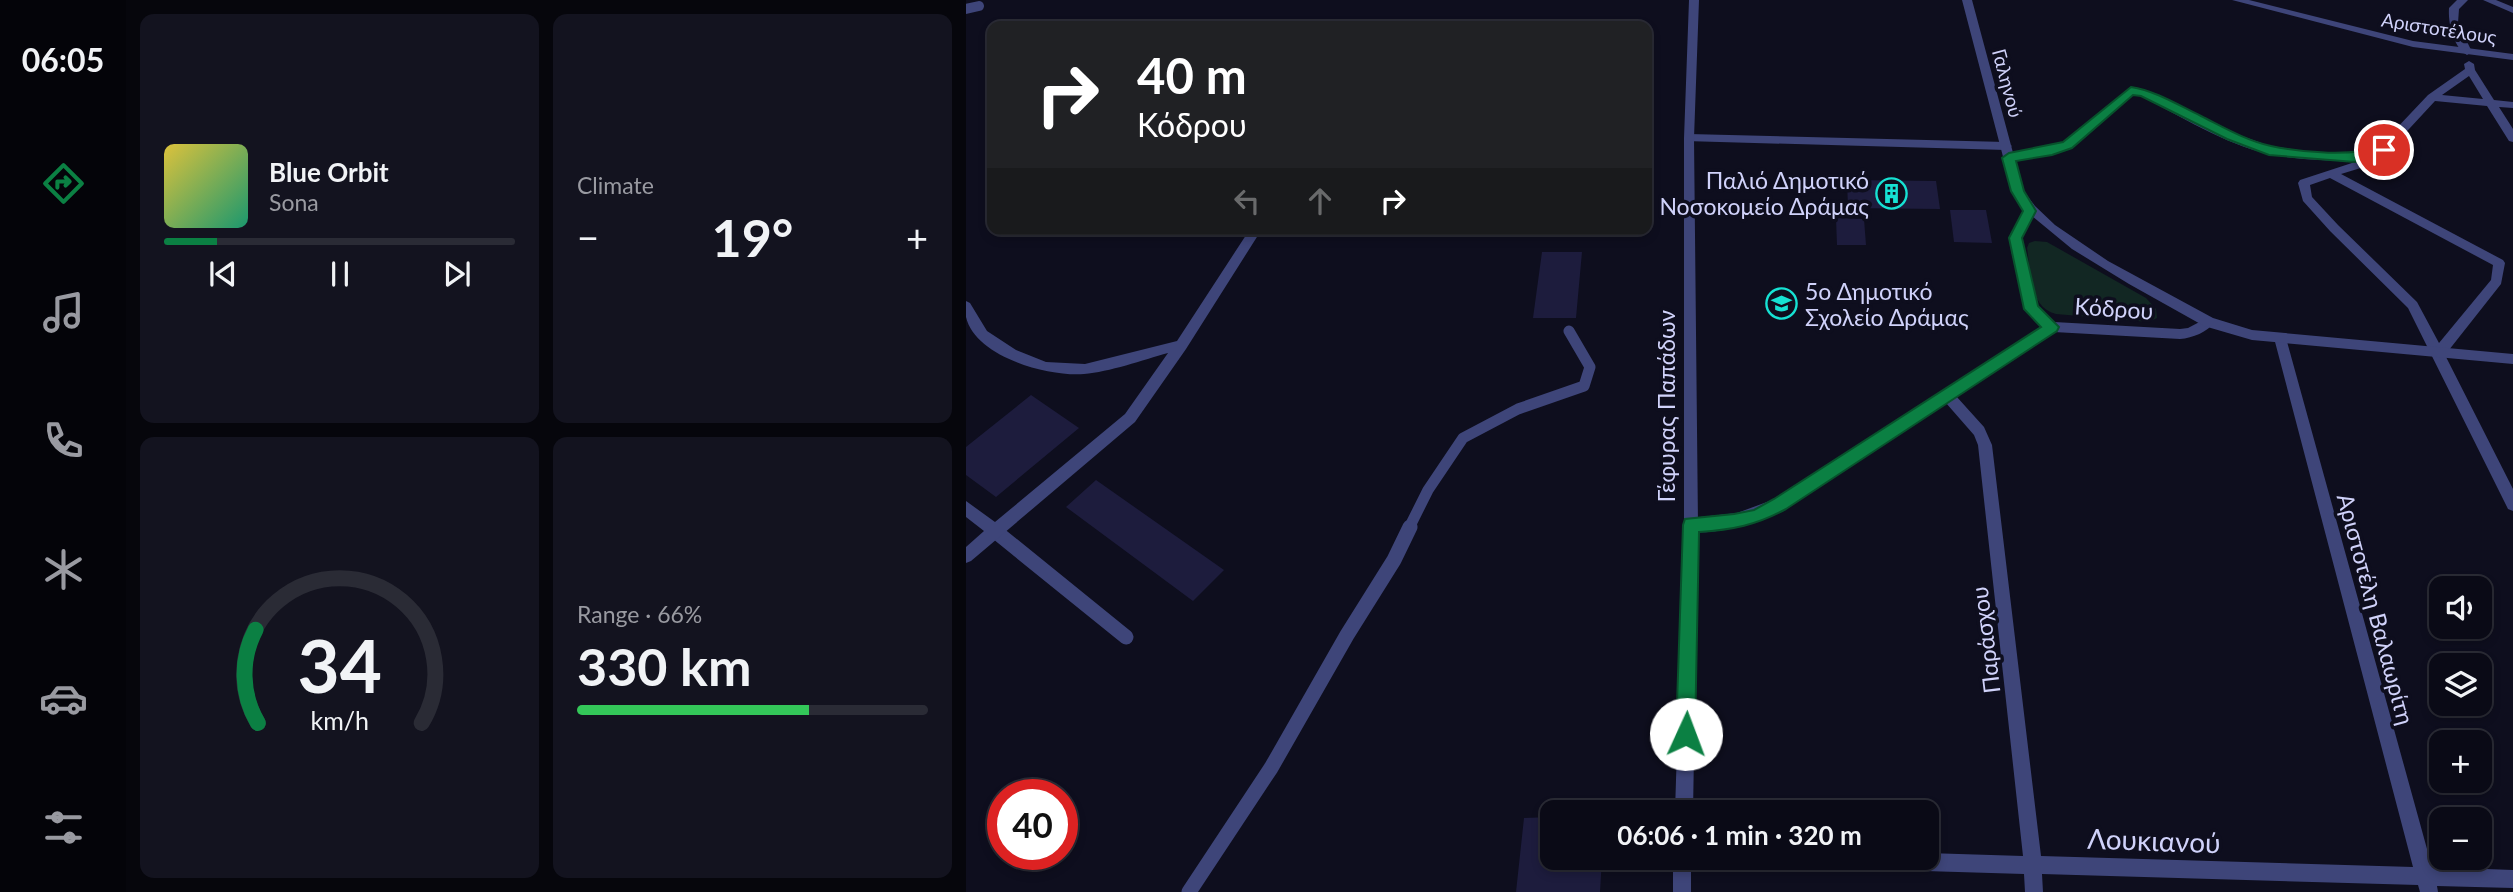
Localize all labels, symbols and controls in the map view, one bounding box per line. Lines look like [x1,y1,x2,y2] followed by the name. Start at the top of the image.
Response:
[2380,8,2498,48] street label: Αριστοτέλους
[22,40,104,79] text: 06:05
[1137,46,1247,104] text: 40 m
[1988,46,2028,120] street label: Γαληνού
[1022,49,1113,140] icon: right
[1137,105,1247,144] text: Κόδρου
[2354,120,2414,180] pin
[2365,131,2403,169] icon: arrive
[269,156,389,188] text: Blue Orbit
[39,159,88,208] icon: directions
[1659,166,1869,220] place label: Παλιό Δημοτικό Νοσοκομείο Δράμας
[577,171,654,199] text: Climate
[1875,176,1909,210] building icon: Παλιό Δημοτικό Νοσοκομείο Δράμας
[1228,182,1266,220] icon: left
[1301,182,1339,220] icon: ahead
[1374,182,1412,220] icon: right
[269,188,319,216] text: Sona
[712,206,793,268] text: 19°
[577,214,599,260] text: −
[906,214,928,260] text: +
[204,255,242,293] icon: previous
[321,255,359,293] icon: pause
[438,255,476,293] icon: next
[1805,277,1969,331] place label: 5ο Δημοτικό Σχολείο Δράμας
[1765,287,1799,321] school or university icon: 5ο Δημοτικό Σχολείο Δράμας
[39,288,88,337] icon: music
[2074,291,2154,325] street label: Κόδρου
[1652,310,1680,502] street label: Γέφυρας Παπάδων
[39,416,88,465] icon: phone
[2332,490,2420,728] street label: Αριστοτέλη Βαλαωρίτη
[39,545,88,594] icon: climate
[2429,576,2492,870] map controls
[2429,576,2492,639] button: sound
[1965,585,2005,695] street label: Παράσχου
[577,600,702,628] text: Range · 66%
[297,622,382,710] text: 34
[577,635,751,697] text: 330 km
[2429,653,2492,716] button: layers
[39,674,88,723] icon: car
[1649,697,1723,771] position arrow
[310,705,369,735] text: km/h
[2429,730,2492,793] button: +
[987,779,1078,870] speed limit sign: 40
[39,803,88,852] icon: filters
[2429,807,2492,870] button: −
[1617,819,1862,851] text: 06:06 · 1 min · 320 m
[2087,821,2221,859] street label: Λουκιανού

